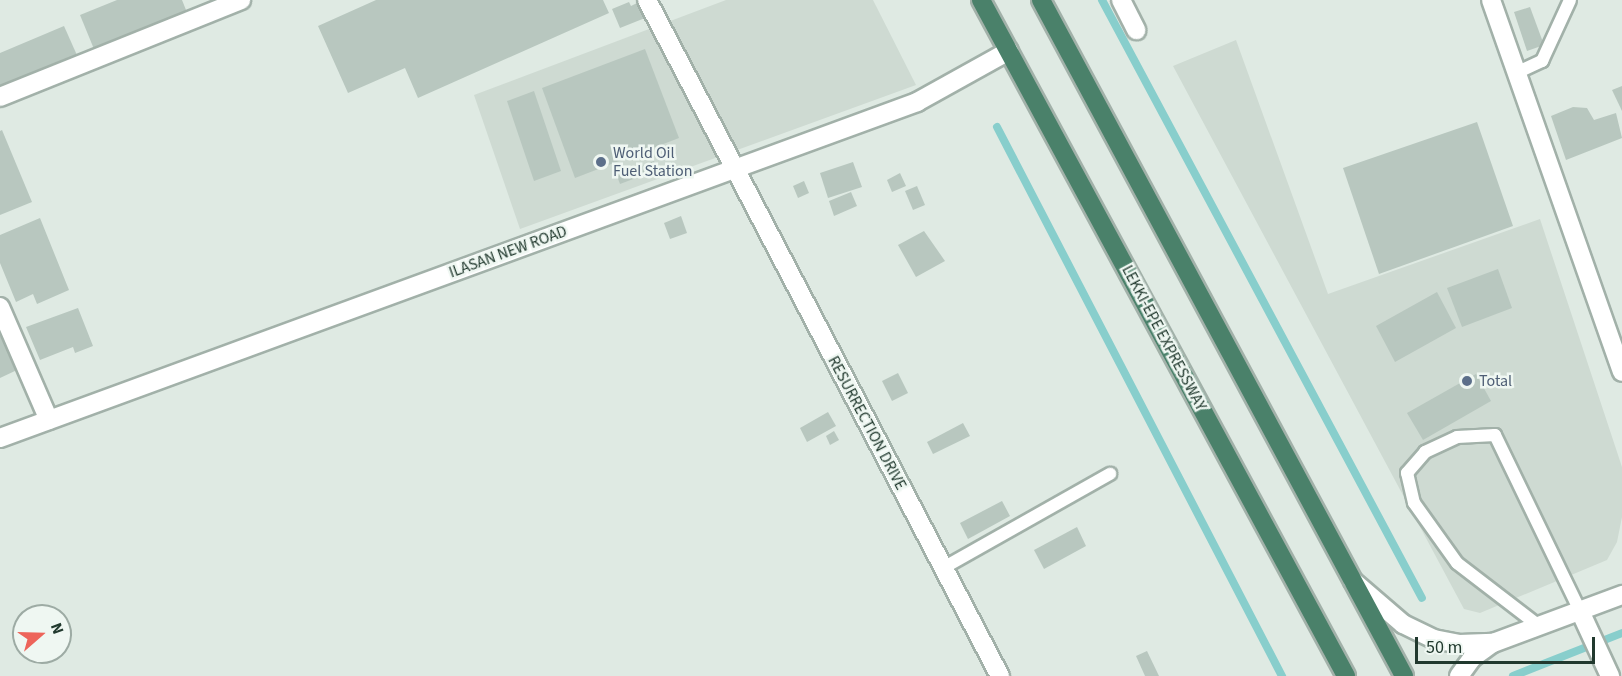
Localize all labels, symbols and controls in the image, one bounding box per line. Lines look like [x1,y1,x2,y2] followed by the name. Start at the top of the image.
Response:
[613,143,692,181] place label: World Oil Fuel Station
[594,155,608,169] marker: World Oil Fuel Station
[446,222,570,282] street label: ILASAN NEW ROAD
[1118,262,1210,414] street label: LEKKI-EPE EXPRESSWAY
[824,353,910,493] street label: RESURRECTION DRIVE
[1479,371,1512,391] place label: Total
[1460,374,1474,388] marker: Total
[12,604,72,664] north arrow
[45,620,69,637] text: N
[1418,625,1598,663] scale bar
[1426,635,1462,660] text: 50 m

